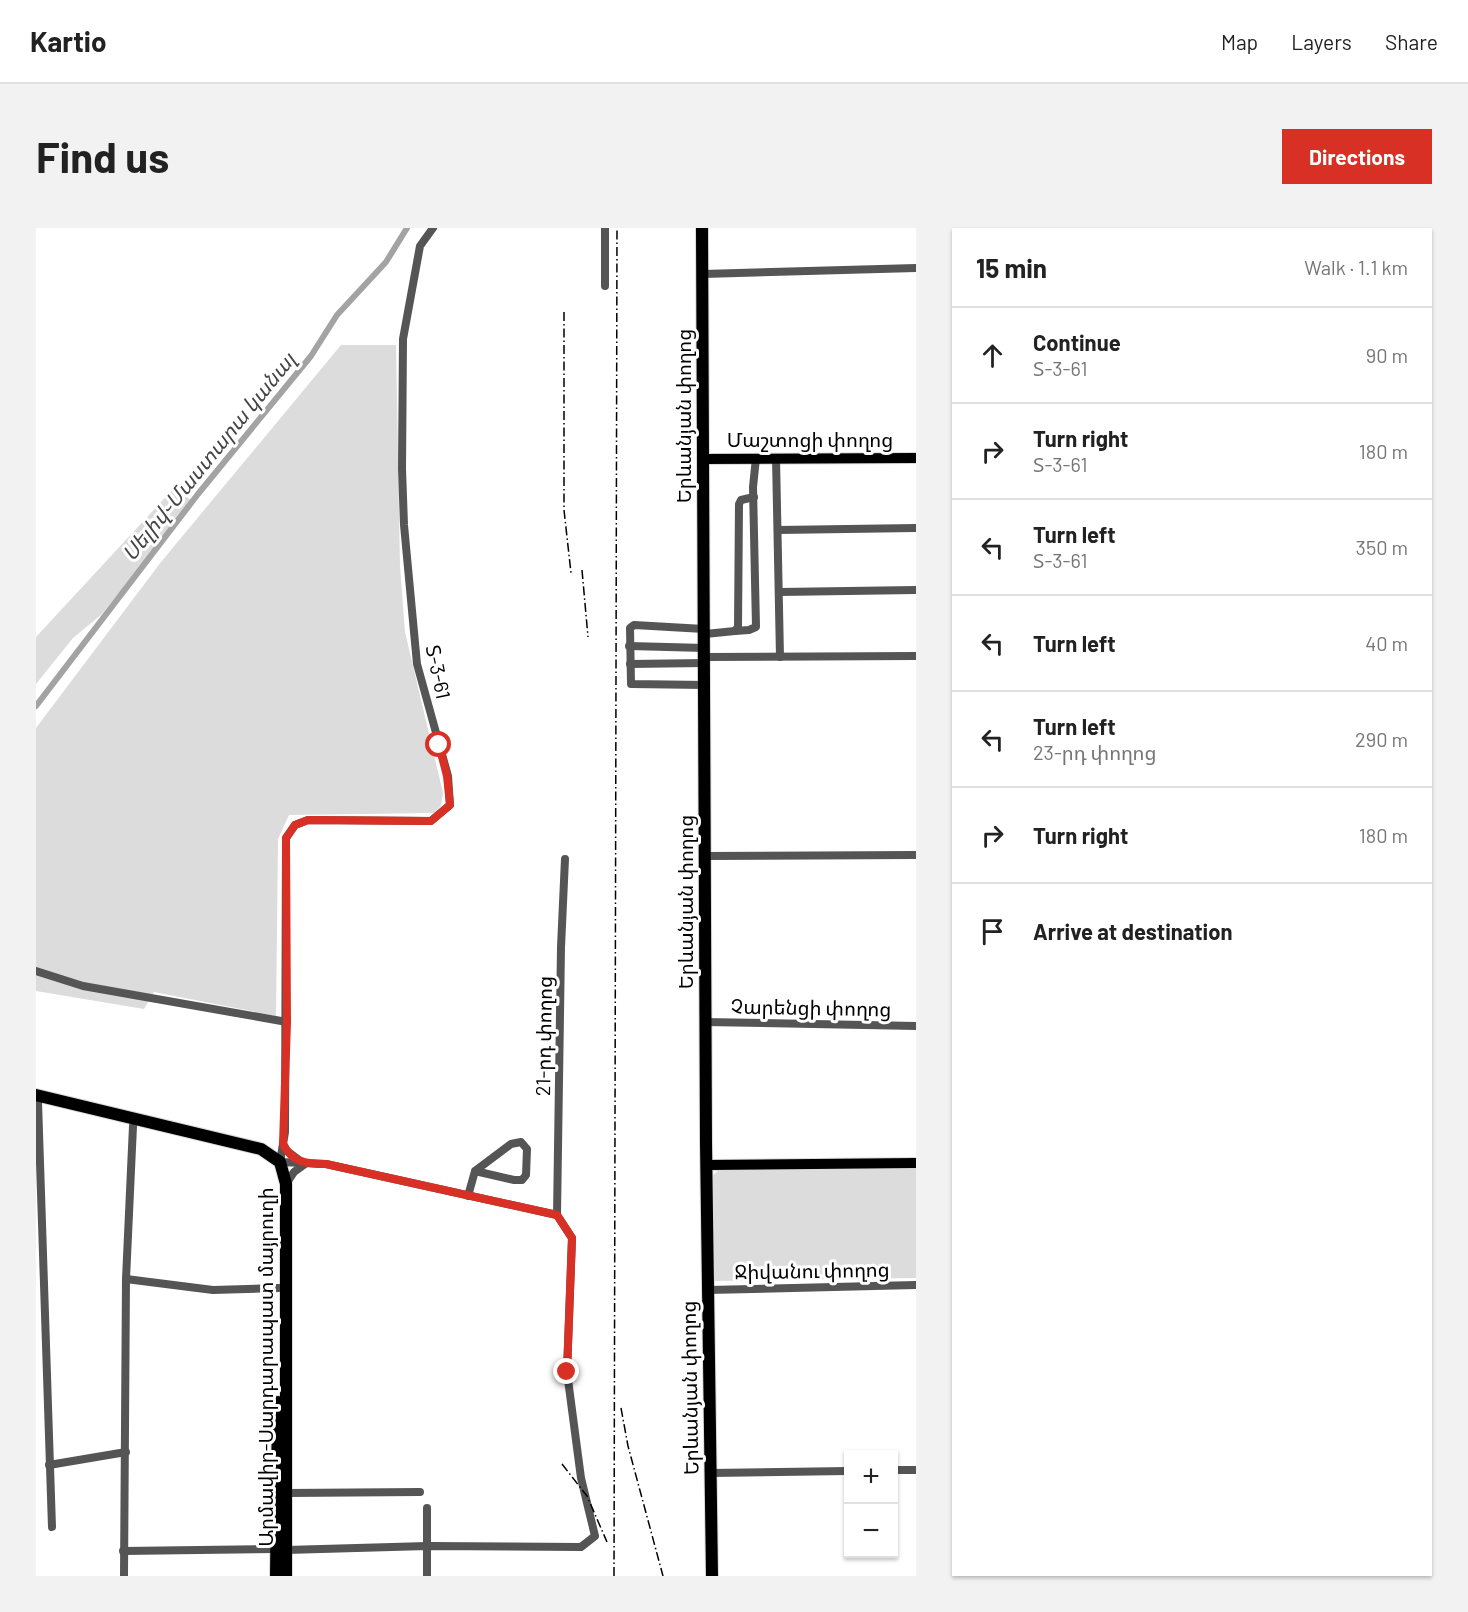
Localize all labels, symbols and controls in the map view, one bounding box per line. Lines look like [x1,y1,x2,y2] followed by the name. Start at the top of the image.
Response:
[30,24,107,58] text: Kartio
[1221,29,1258,54] text: Map
[1291,29,1352,54] text: Layers
[1385,29,1438,54] text: Share
[1282,129,1432,184] button: Directions
[36,131,169,181] text: Find us
[976,252,1047,283] text: 15 min
[1304,255,1408,279] text: Walk · 1.1 km
[671,329,696,503] street label: Երևանյան փողոց
[1033,329,1121,355] text: Continue
[976,339,1009,372] icon: ahead
[1366,343,1408,367] text: 90 m
[116,346,301,566] water label: Սելիվ֊Մաստարա կանալ
[1033,356,1087,380] text: Տ-3-61
[1033,425,1128,451] text: Turn right
[727,427,893,452] street label: Մաշտոցի փողոց
[976,435,1009,468] icon: right
[1359,439,1408,463] text: 180 m
[1033,452,1087,476] text: Տ-3-61
[1033,521,1116,547] text: Turn left
[976,531,1009,564] icon: left
[1356,535,1408,559] text: 350 m
[1033,548,1087,572] text: Տ-3-61
[976,627,1009,660] icon: left
[1033,630,1116,656] text: Turn left
[1365,631,1408,655] text: 40 m
[422,643,456,701] street label: Տ-3-61
[1033,713,1116,739] text: Turn left
[976,723,1009,756] icon: left
[1355,727,1408,751] text: 290 m
[425,731,451,757] route start
[1033,740,1157,764] text: 23-րդ փողոց
[673,815,698,989] street label: Երևանյան փողոց
[976,819,1009,852] icon: right
[1033,822,1128,848] text: Turn right
[1359,823,1408,847] text: 180 m
[976,915,1009,948] icon: arrive
[1033,918,1232,944] text: Arrive at destination
[530,976,557,1096] street label: 21-րդ փողոց
[730,994,892,1021] street label: Չարենցի փողոց
[253,1187,278,1547] street label: Արմավիր-Սարդարապատ մայրուղի
[734,1257,890,1284] street label: Ջիվանու փողոց
[675,1301,704,1475] street label: Երևանյան փողոց
[553,1358,579,1384] route end
[844,1450,898,1558] map controls
[844,1450,898,1504] button: +
[844,1504,898,1558] button: −

